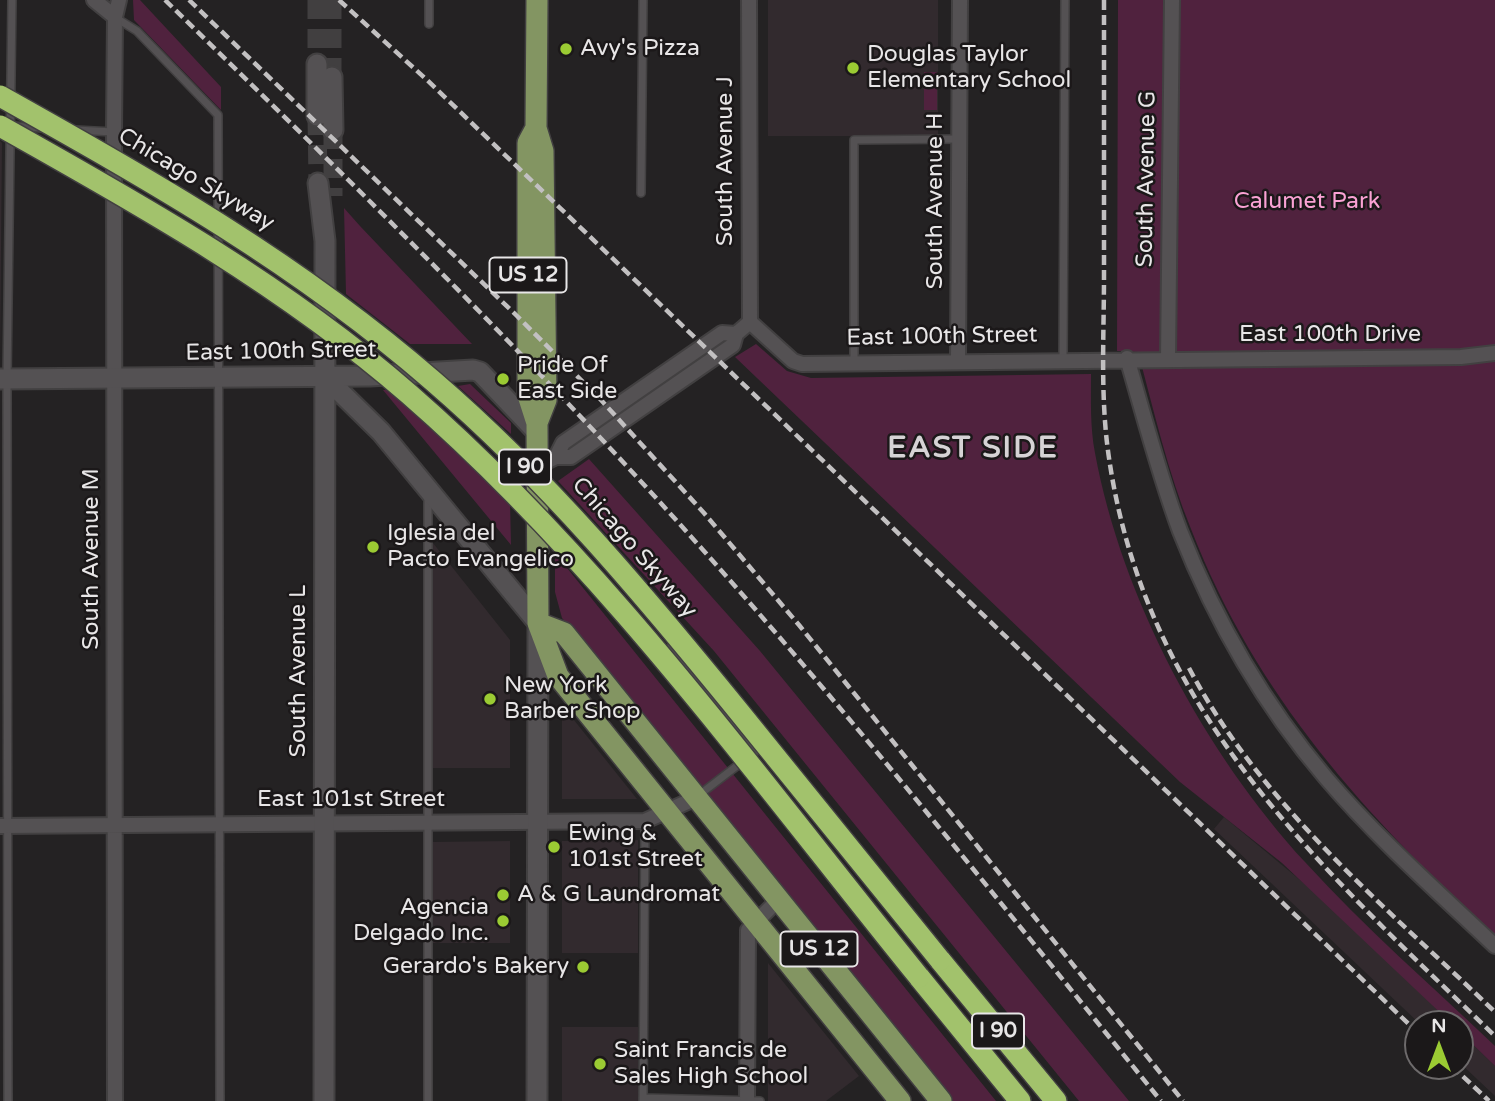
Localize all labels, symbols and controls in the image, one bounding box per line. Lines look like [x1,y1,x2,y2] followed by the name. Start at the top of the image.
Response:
[580,35,700,63] place label: Avy's Pizza
[558,41,574,57] marker: Avy's Pizza
[867,41,1071,95] place label: Douglas Taylor Elementary School
[845,60,861,76] marker: Douglas Taylor Elementary School
[712,76,740,246] street label: South Avenue J
[1132,90,1162,268] street label: South Avenue G
[922,113,950,289] street label: South Avenue H
[113,122,279,238] street label: Chicago Skyway
[1234,188,1380,216] park label: Calumet Park
[490,258,566,292] road number: US 12
[1239,321,1421,349] street label: East 100th Drive
[846,322,1038,352] street label: East 100th Street
[185,337,377,367] street label: East 100th Street
[517,352,617,406] place label: Pride Of East Side
[495,371,511,387] marker: Pride Of East Side
[888,431,1058,467] district label: EAST SIDE
[499,449,551,484] road number: I 90
[78,468,106,650] street label: South Avenue M
[565,472,703,624] street label: Chicago Skyway
[387,520,574,574] place label: Iglesia del Pacto Evangelico
[365,539,381,555] marker: Iglesia del Pacto Evangelico
[285,585,313,757] street label: South Avenue L
[504,672,640,726] place label: New York Barber Shop
[482,691,498,707] marker: New York Barber Shop
[257,786,445,814] street label: East 101st Street
[568,820,703,874] place label: Ewing & 101st Street
[546,839,562,855] marker: Ewing & 101st Street
[517,881,720,909] place label: A & G Laundromat
[495,887,511,903] marker: A & G Laundromat
[353,894,489,948] place label: Agencia Delgado Inc.
[495,913,511,929] marker: Agencia Delgado Inc.
[780,932,858,967] road number: US 12
[383,953,569,981] place label: Gerardo's Bakery
[575,959,591,975] marker: Gerardo's Bakery
[1404,1010,1474,1080] north arrow
[972,1014,1024,1048] road number: I 90
[1431,1015,1447,1037] text: N
[614,1037,808,1091] place label: Saint Francis de Sales High School
[592,1056,608,1072] marker: Saint Francis de Sales High School

